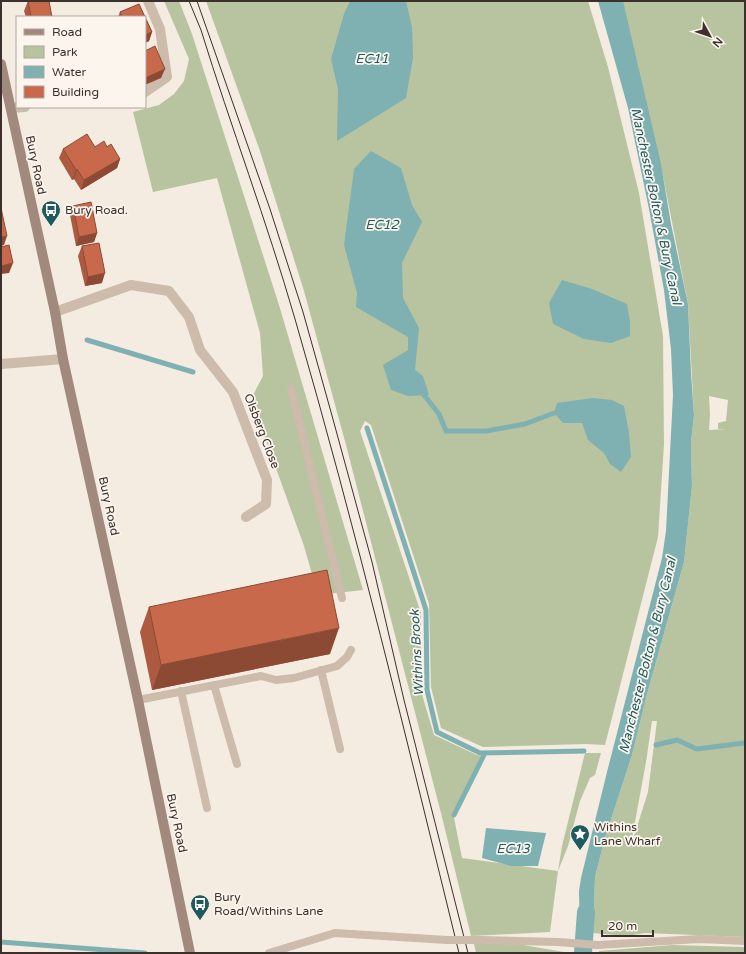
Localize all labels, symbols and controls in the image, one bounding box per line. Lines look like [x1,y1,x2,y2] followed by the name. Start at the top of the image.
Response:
[16,16,146,108] legend
[690,16,730,56] north arrow
[52,25,82,39] text: Road
[709,35,725,50] text: N
[52,45,78,59] text: Park
[355,51,389,67] water label: EC11
[52,65,87,79] text: Water
[52,85,99,99] text: Building
[627,106,685,308] water label: Manchester Bolton & Bury Canal
[23,134,49,196] street label: Bury Road
[40,199,62,227] bus stop icon: Bury Road.
[65,203,128,217] place label: Bury Road.
[365,217,401,233] water label: EC12
[241,392,283,471] street label: Olsberg Close
[96,475,122,537] street label: Bury Road
[616,554,680,755] water label: Manchester Bolton & Bury Canal
[407,608,427,697] water label: Withins Brook
[164,792,190,854] street label: Bury Road
[594,820,661,848] place label: Withins Lane Wharf
[569,823,591,851] place icon: Withins Lane Wharf
[496,841,531,857] water label: EC13
[214,890,324,918] place label: Bury Road/Withins Lane
[189,893,211,921] bus stop icon: Bury Road/Withins Lane
[602,912,653,938] scale bar
[608,919,637,933] text: 20 m

